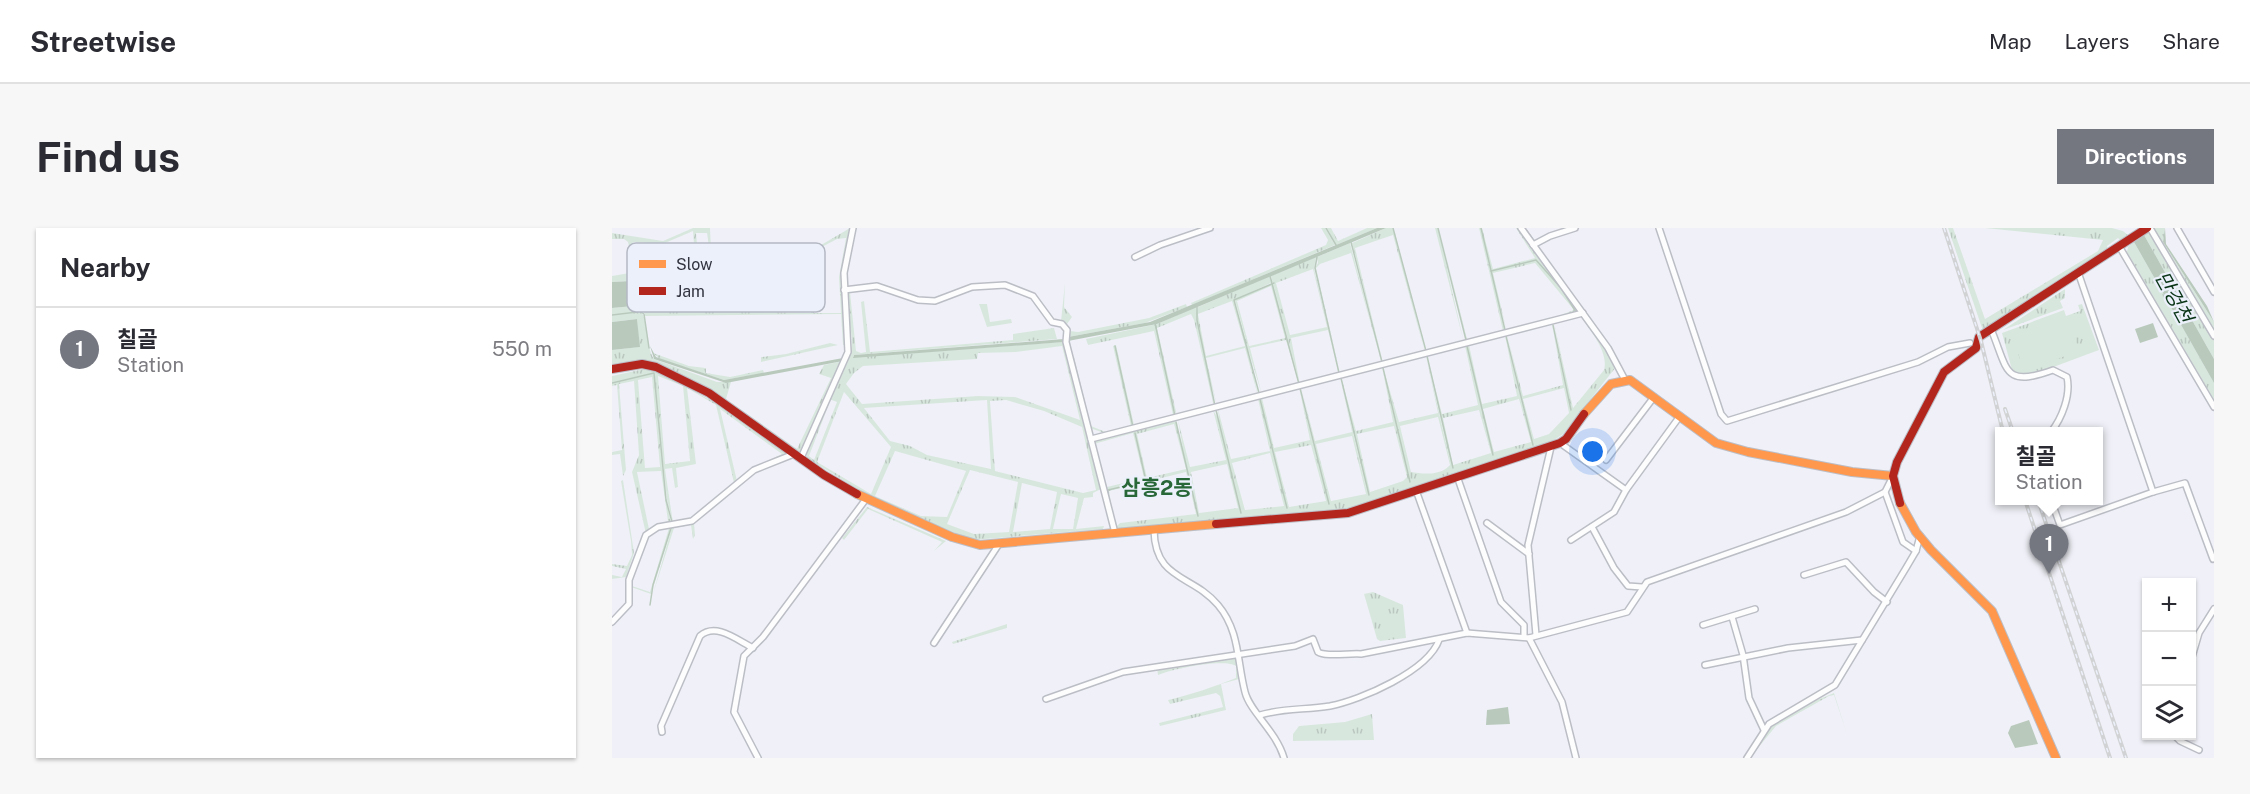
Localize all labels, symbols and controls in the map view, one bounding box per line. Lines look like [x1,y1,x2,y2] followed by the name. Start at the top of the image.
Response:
[30,25,176,58] text: Streetwise
[1989,29,2032,54] text: Map
[2065,29,2129,54] text: Layers
[2162,29,2220,54] text: Share
[2057,129,2214,184] button: Directions
[36,132,180,181] text: Find us
[627,243,825,312] legend
[60,252,150,283] text: Nearby
[676,255,713,274] text: Slow
[2150,267,2199,329] water label: 만겅천
[676,282,705,301] text: Jam
[117,326,157,352] text: 칠골
[75,337,84,361] text: 1
[492,337,552,361] text: 550 m
[117,353,184,377] text: Station
[1995,427,2103,505] popup
[1578,437,1607,466] your location
[2016,443,2056,469] text: 칠골
[2016,470,2082,494] text: Station
[1121,475,1193,500] district label: 삼흥2동
[2030,524,2068,574] pin: 1
[2142,578,2196,740] map controls
[2142,578,2196,632] button: +
[2142,632,2196,686] button: −
[2142,686,2196,740] button: layers

